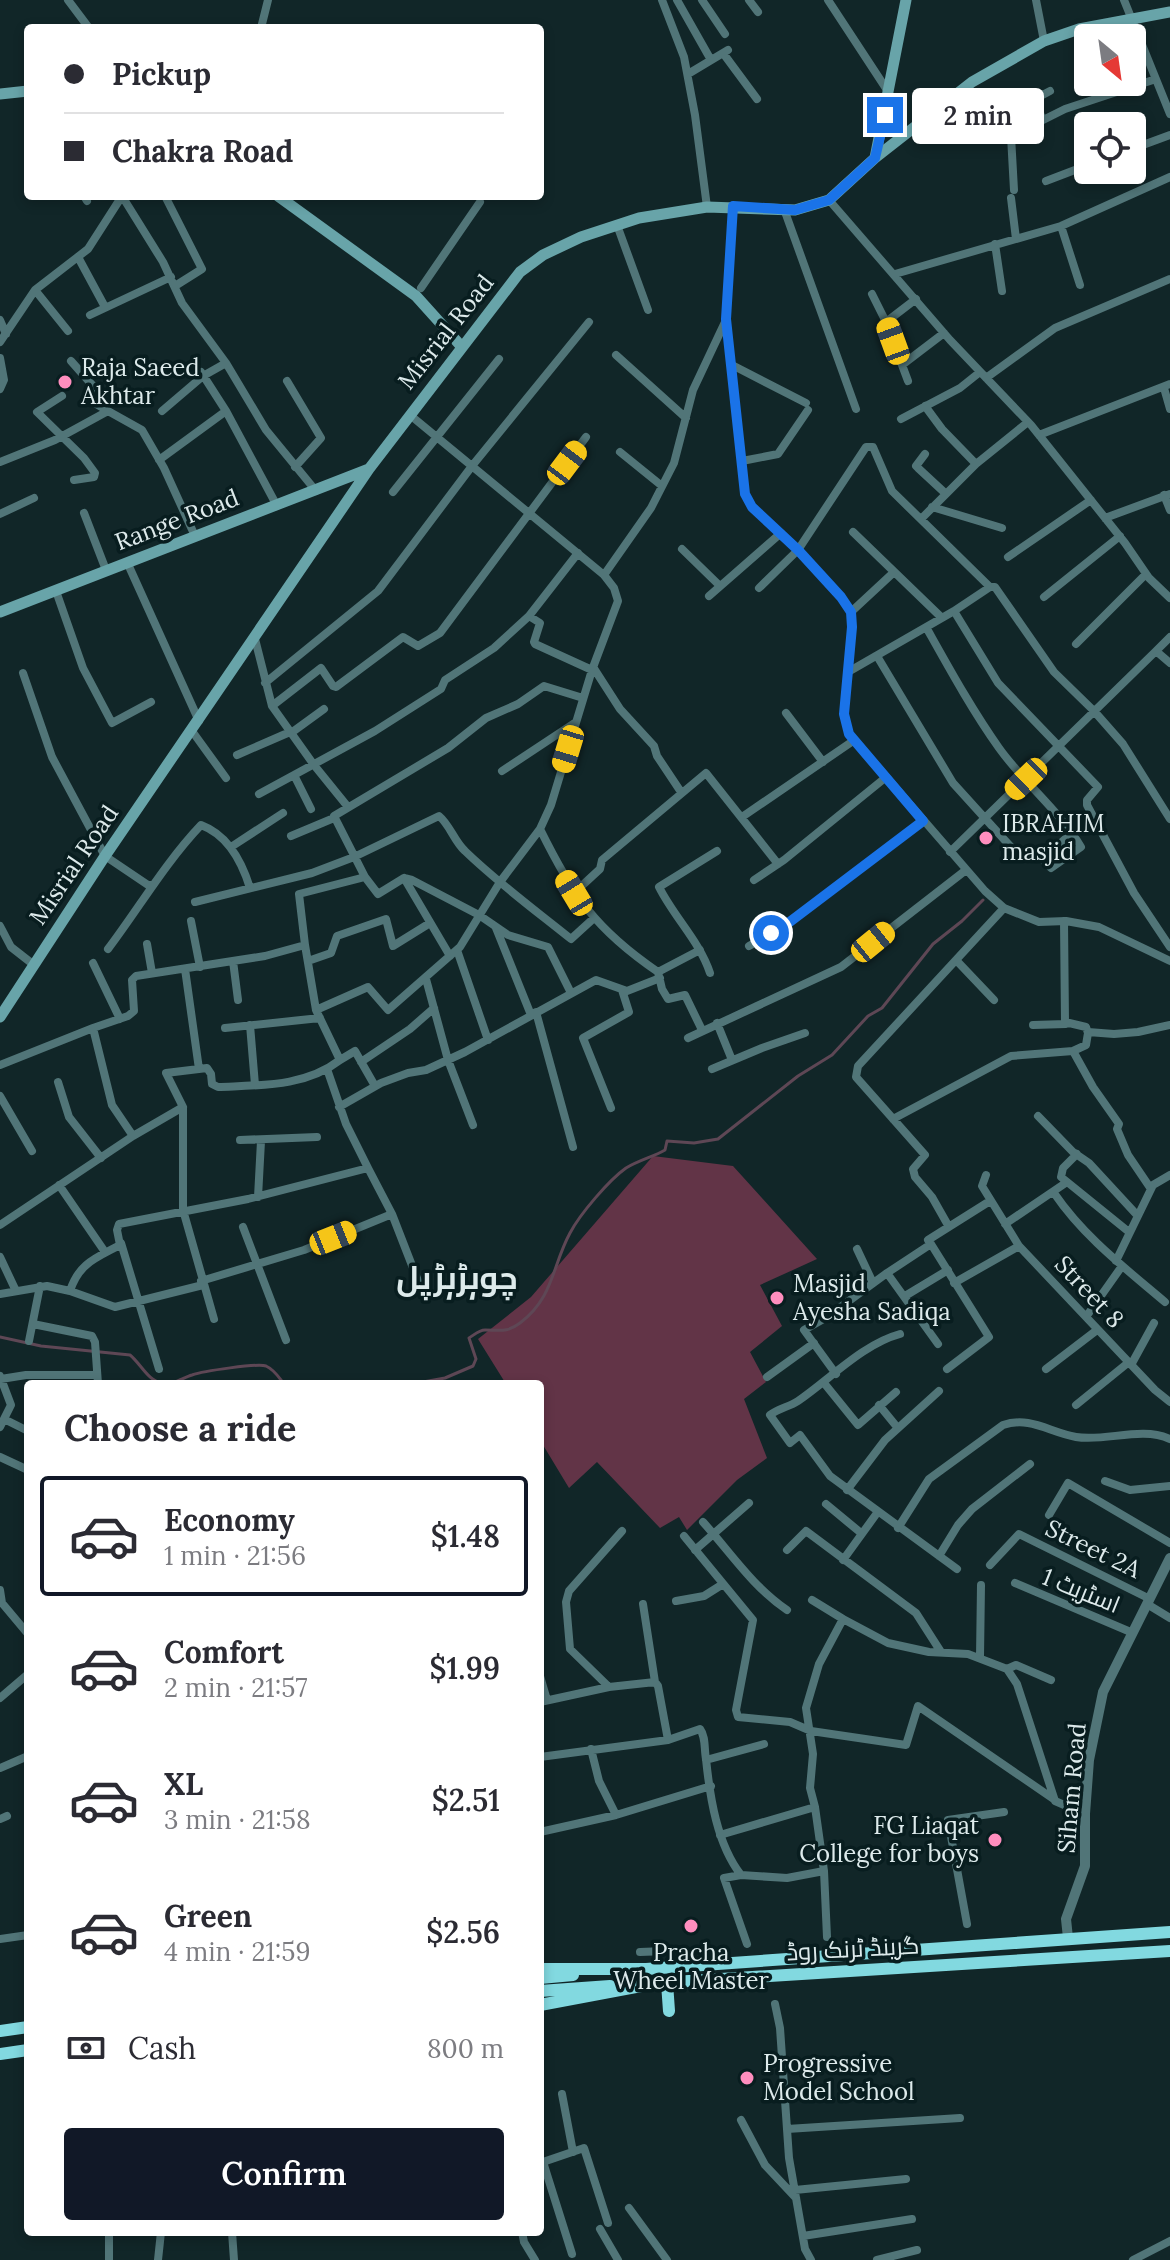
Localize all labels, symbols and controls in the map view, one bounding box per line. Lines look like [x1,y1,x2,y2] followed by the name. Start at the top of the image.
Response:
[1074,24,1146,96] north arrow
[1074,24,1146,184] map controls
[112,55,211,93] text: Pickup
[913,87,1045,143] callout: 2 min
[867,97,903,133] route end
[944,99,1012,132] text: 2 min
[1074,112,1146,184] button: locate
[112,132,293,170] text: Chakra Road
[391,268,500,396] street label: Misrial Road
[874,314,912,368] car
[80,352,200,411] place label: Raja Saeed Akhtar
[56,373,74,391] marker: Raja Saeed Akhtar
[543,437,591,489] car
[110,482,243,557] street label: Range Road
[550,723,586,775] car
[1000,754,1052,804] car
[22,799,125,931] street label: Misrial Road
[1002,808,1105,867] place label: IBRAHIM masjid
[977,829,995,847] marker: IBRAHIM masjid
[551,866,597,920] car
[753,915,789,951] route start
[847,918,899,966] car
[306,1218,360,1258] car
[1048,1249,1131,1334] street label: Street 8
[396,1257,518,1301] district label: چوہڑہڑپل
[792,1268,951,1327] place label: Masjid Ayesha Sadiqa
[768,1289,786,1307] marker: Masjid Ayesha Sadiqa
[64,1405,296,1451] text: Choose a ride
[68,1500,140,1572] icon: car
[164,1501,295,1539] text: Economy
[1040,1512,1147,1585] street label: Street 2A
[431,1517,500,1555] text: $1.48
[164,1539,306,1572] text: 1 min · 21:56
[1038,1561,1125,1620] street label: اسٹریٹ 1
[68,1632,140,1704] icon: car
[164,1633,284,1671] text: Comfort
[429,1649,500,1687] text: $1.99
[164,1671,307,1704] text: 2 min · 21:57
[1050,1722,1093,1854] street label: Siham Road
[68,1764,140,1836] icon: car
[164,1765,203,1803] text: XL
[432,1781,500,1819] text: $2.51
[164,1803,311,1836] text: 3 min · 21:58
[799,1810,980,1869] place label: FG Liaqat College for boys
[986,1831,1004,1849] marker: FG Liaqat College for boys
[68,1896,140,1968] icon: car
[164,1897,252,1935] text: Green
[426,1913,500,1951] text: $2.56
[682,1917,700,1935] marker: Pracha Wheel Master
[786,1930,920,1967] street label: گرینڈ ٹرنک روڈ
[164,1935,311,1968] text: 4 min · 21:59
[613,1937,769,1996] place label: Pracha Wheel Master
[64,2026,108,2070] icon: cash
[128,2029,196,2067] text: Cash
[427,2032,504,2065] text: 800 m
[763,2048,914,2107] place label: Progressive Model School
[738,2069,756,2087] marker: Progressive Model School
[64,2128,504,2220] button: Confirm

